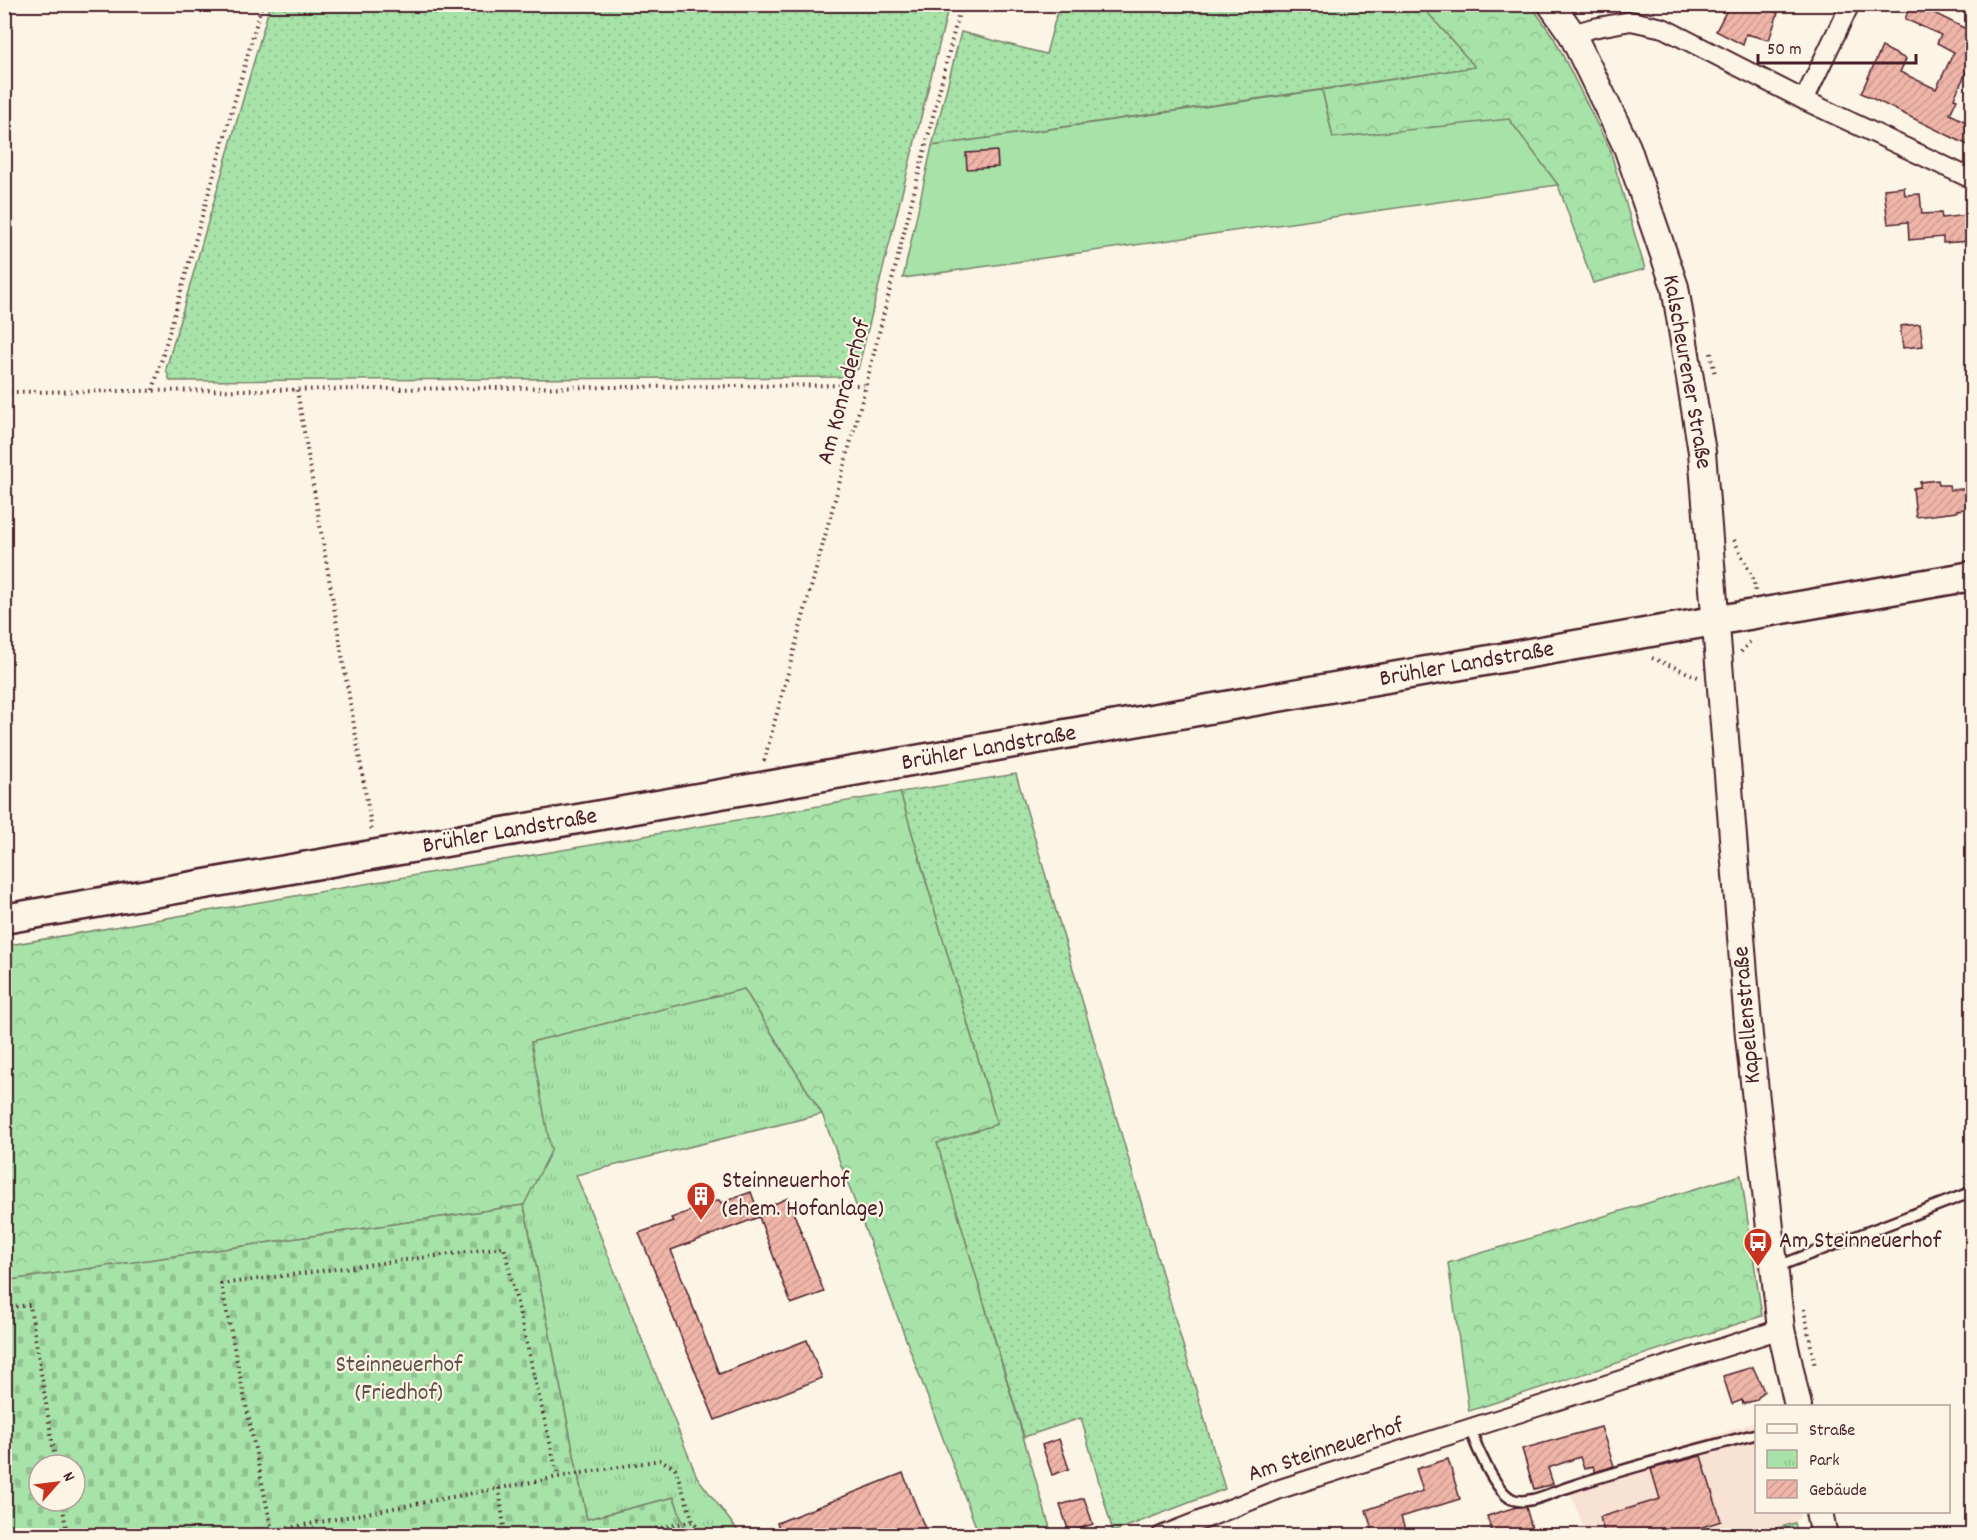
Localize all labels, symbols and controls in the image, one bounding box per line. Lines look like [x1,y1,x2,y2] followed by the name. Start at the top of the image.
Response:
[1758,27,1916,65] scale bar
[1767,38,1802,63] text: 50 m
[1652,272,1720,472] street label: Kalscheurener Straße
[809,315,881,468] street label: Am Konraderhof
[1377,633,1557,697] street label: Brühler Landstraße
[899,717,1079,781] street label: Brühler Landstraße
[420,800,600,864] street label: Brühler Landstraße
[1725,945,1771,1085] street label: Kapellenstraße
[722,1165,884,1227] place label: Steinneuerhof (ehem. Hofanlage)
[685,1180,717,1222] building icon: Steinneuerhof (ehem. Hofanlage)
[1779,1225,1942,1259] place label: Am Steinneuerhof
[1742,1226,1774,1268] bus stop icon: Am Steinneuerhof
[335,1349,463,1411] park label: Steinneuerhof (Friedhof)
[1755,1405,1950,1513] legend
[1244,1410,1409,1492] street label: Am Steinneuerhof
[1809,1419,1855,1444] text: Straße
[1809,1449,1840,1474] text: Park
[27,1453,87,1513] north arrow
[56,1468,80,1486] text: N
[1809,1479,1867,1504] text: Gebäude

